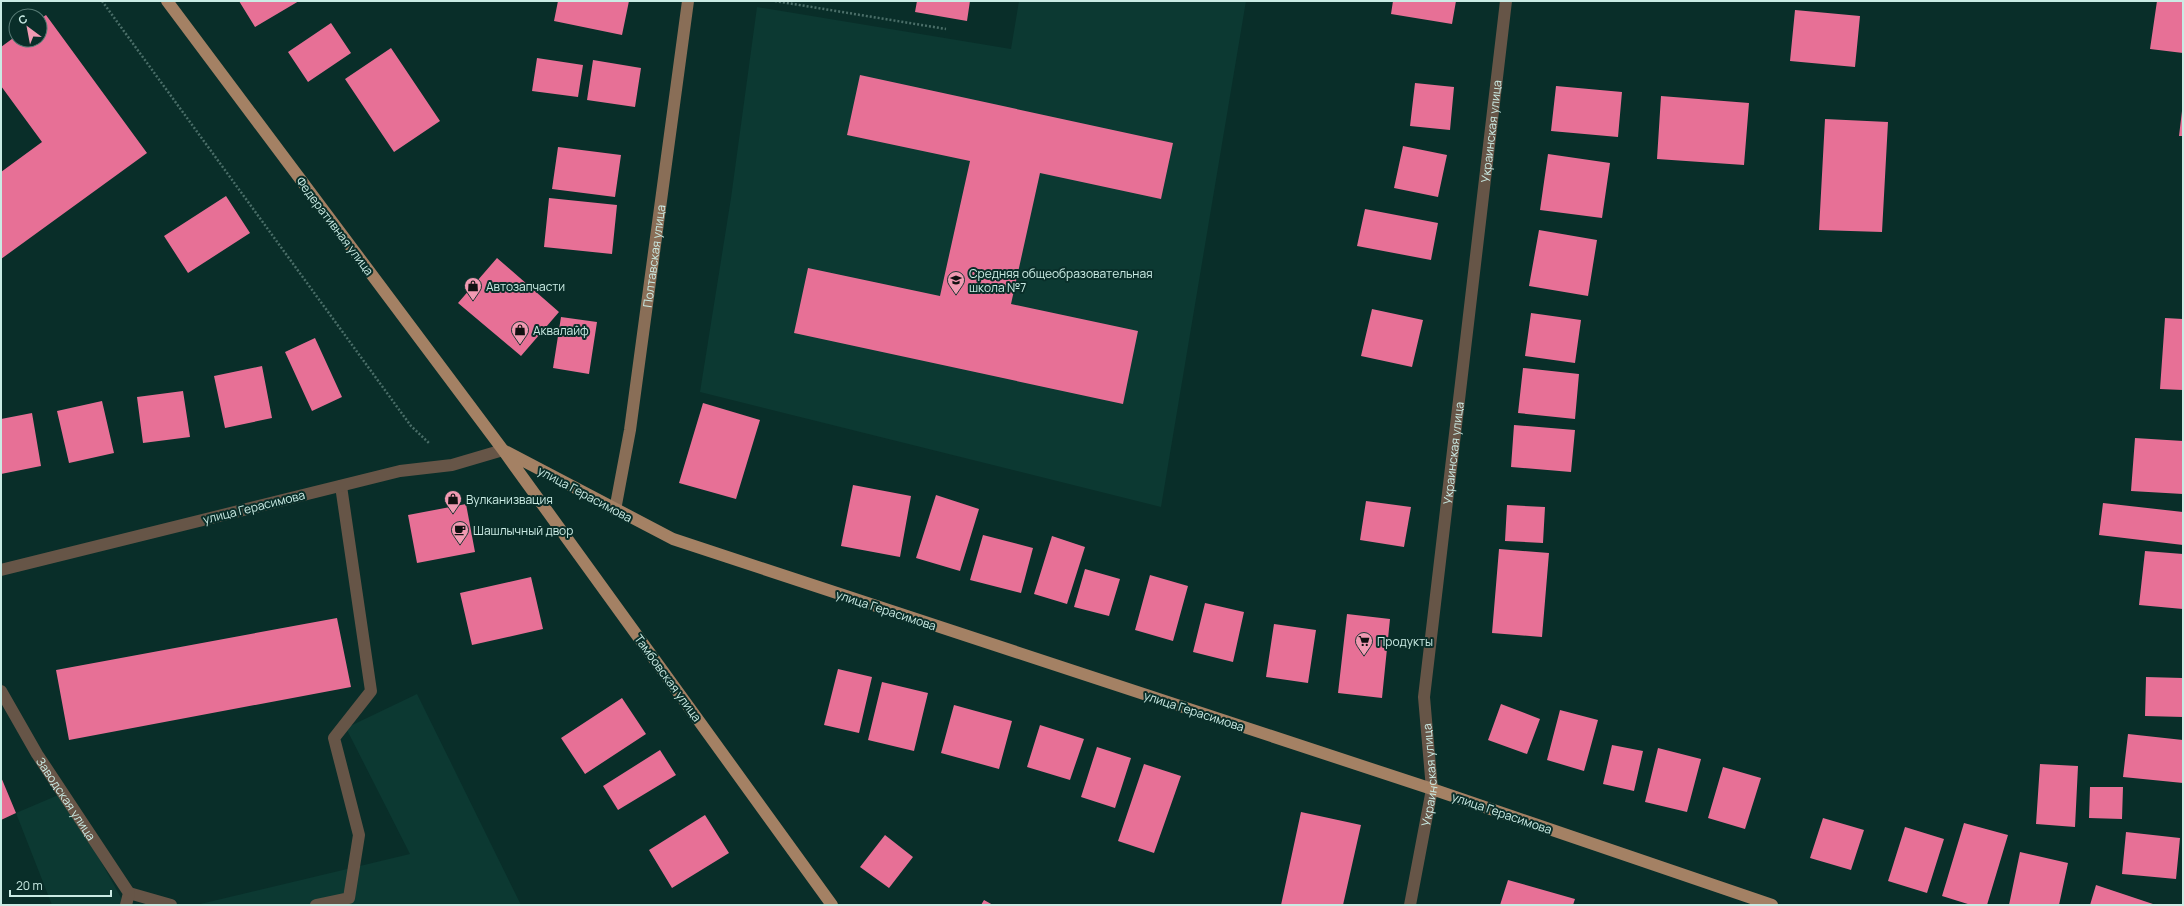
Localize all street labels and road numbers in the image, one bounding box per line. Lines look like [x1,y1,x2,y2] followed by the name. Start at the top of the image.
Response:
[1476,79,1505,184] street label: Украинская улица
[292,173,378,279] street label: Федеративная улица
[638,204,669,308] street label: Полтавская улица
[1438,401,1467,505] street label: Украинская улица
[535,462,635,526] street label: улица Герасимова
[201,486,307,528] street label: улица Герасимова
[834,586,938,634] street label: улица Герасимова
[631,631,705,725] street label: Тамбовская улица
[1142,687,1246,735] street label: улица Герасимова
[1417,723,1441,828] street label: Украинская улица
[33,753,100,844] street label: Заводская улица
[1450,788,1554,838] street label: улица Герасимова

